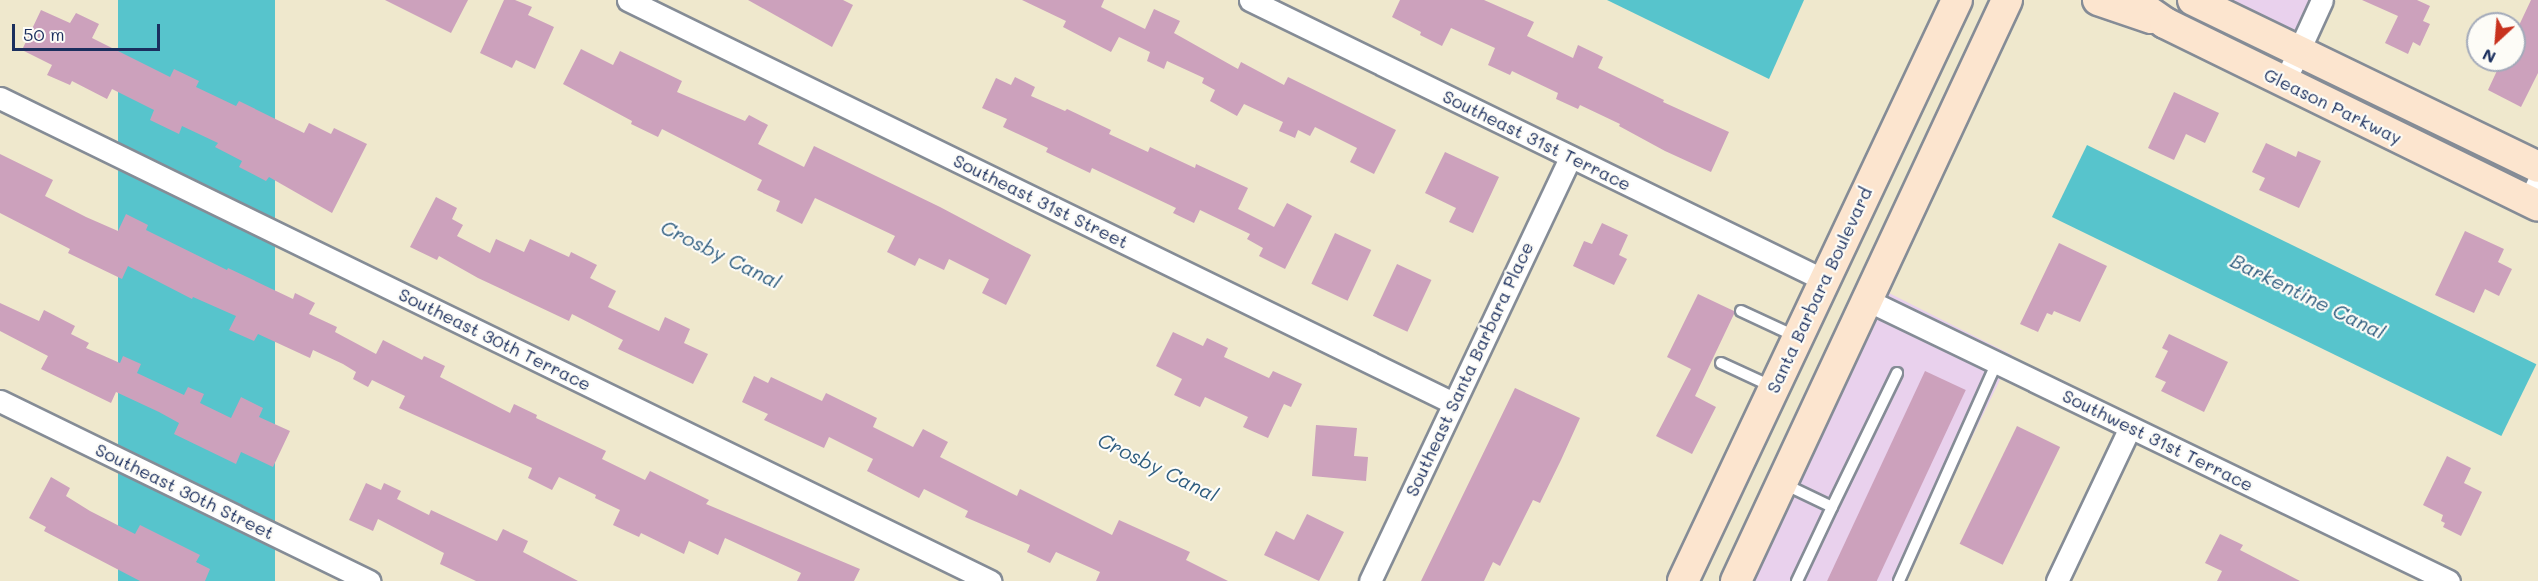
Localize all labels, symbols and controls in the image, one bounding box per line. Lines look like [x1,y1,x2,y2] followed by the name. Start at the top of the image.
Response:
[15,12,164,50] scale bar
[2466,12,2526,72] north arrow
[23,22,65,46] text: 50 m
[2479,45,2499,69] text: N
[2261,63,2405,149] street label: Gleason Parkway
[1439,85,1635,195] street label: Southeast 31st Terrace
[950,149,1132,253] street label: Southeast 31st Street
[1762,184,1876,396] street label: Santa Barbara Boulevard
[657,215,785,293] water label: Crosby Canal
[1400,238,1538,500] street label: Southeast Santa Barbara Place
[2227,248,2389,344] water label: Barkentine Canal
[395,283,595,395] street label: Southeast 30th Terrace
[2059,384,2257,496] street label: Southwest 31st Terrace
[1094,428,1222,506] water label: Crosby Canal
[92,438,278,544] street label: Southeast 30th Street

